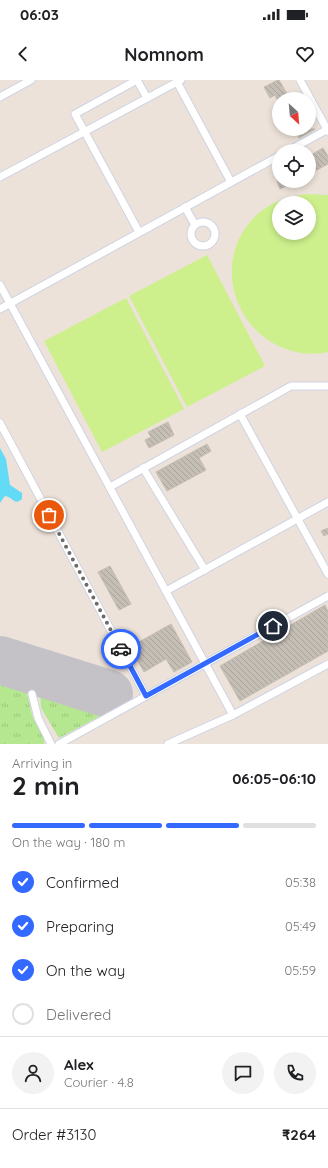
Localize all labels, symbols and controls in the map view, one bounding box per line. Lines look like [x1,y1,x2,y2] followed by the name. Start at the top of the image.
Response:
[20,5,59,24] text: 06:03
[12,43,34,65] icon: back
[124,43,204,66] text: Nomnom
[294,43,316,65] icon: heart
[272,92,316,136] north arrow
[272,92,316,240] map controls
[272,144,316,188] button: locate
[272,196,316,240] button: layers
[32,498,66,532] pin
[38,504,60,526] icon: bag
[256,609,290,643] pin
[262,615,284,637] icon: home
[101,629,141,669] courier
[110,638,132,660] icon: car
[12,755,72,771] text: Arriving in
[12,769,80,802] text: 2 min
[232,769,316,788] text: 06:05–06:10
[12,834,125,850] text: On the way · 180 m
[12,871,34,893] icon: check
[46,873,119,892] text: Confirmed
[285,874,316,890] text: 05:38
[12,915,34,937] icon: check
[46,917,114,936] text: Preparing
[285,918,316,934] text: 05:49
[12,959,34,981] icon: check
[46,961,125,980] text: On the way
[284,962,316,978] text: 05:59
[46,1005,111,1024] text: Delivered
[12,1052,54,1094] button: person
[222,1052,264,1094] button: chat
[274,1052,316,1094] button: phone
[64,1055,94,1074] text: Alex
[64,1074,134,1090] text: Courier · 4.8
[12,1125,96,1144] text: Order #3130
[282,1125,316,1144] text: ₹264

